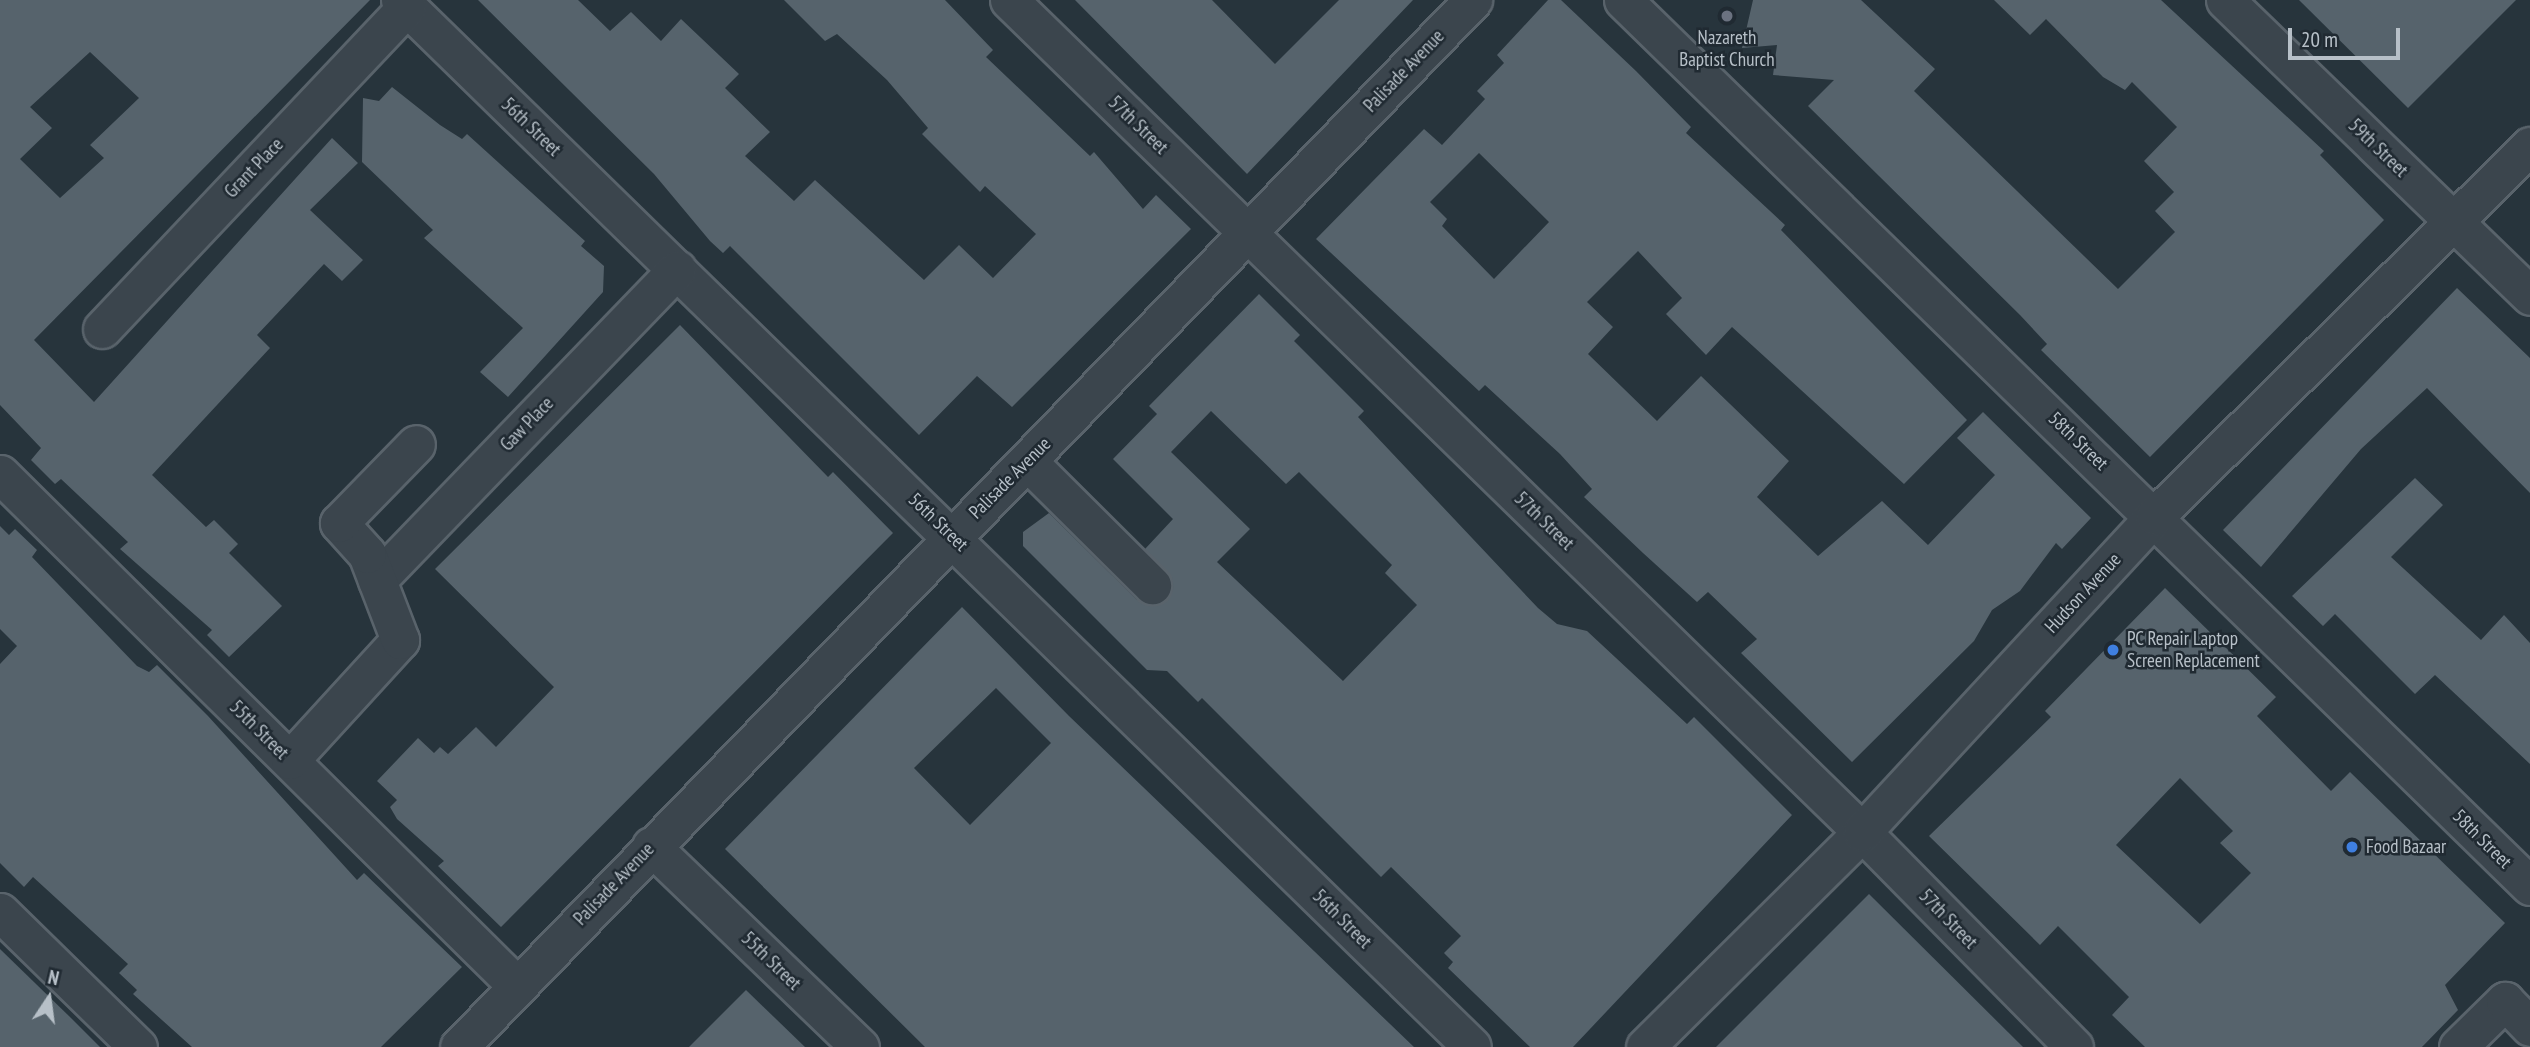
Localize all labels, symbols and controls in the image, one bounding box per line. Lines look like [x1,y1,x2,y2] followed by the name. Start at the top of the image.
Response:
[1719,8,1735,24] marker: Nazareth Baptist Church
[2292,14,2404,58] scale bar
[1359,25,1449,117] street label: Palisade Avenue
[2301,26,2338,53] text: 20 m
[1679,27,1775,71] place label: Nazareth Baptist Church
[1104,91,1172,159] street label: 57th Street
[496,93,566,161] street label: 56th Street
[2343,114,2413,182] street label: 59th Street
[220,133,288,203] street label: Grant Place
[496,392,558,456] street label: Gaw Place
[2043,407,2113,475] street label: 58th Street
[964,432,1056,524] street label: Palisade Avenue
[1510,487,1578,555] street label: 57th Street
[903,488,973,556] street label: 56th Street
[2040,548,2126,638] street label: Hudson Avenue
[2127,628,2260,672] place label: PC Repair Laptop Screen Replacement
[2105,642,2121,658] marker: PC Repair Laptop Screen Replacement
[225,696,293,764] street label: 55th Street
[2448,805,2516,873] street label: 58th Street
[2366,836,2446,858] place label: Food Bazaar
[569,838,659,930] street label: Palisade Avenue
[2344,839,2360,855] marker: Food Bazaar
[1308,885,1376,953] street label: 56th Street
[1914,885,1982,953] street label: 57th Street
[736,927,806,995] street label: 55th Street
[14,963,84,1033] north arrow
[46,965,61,990] text: N

